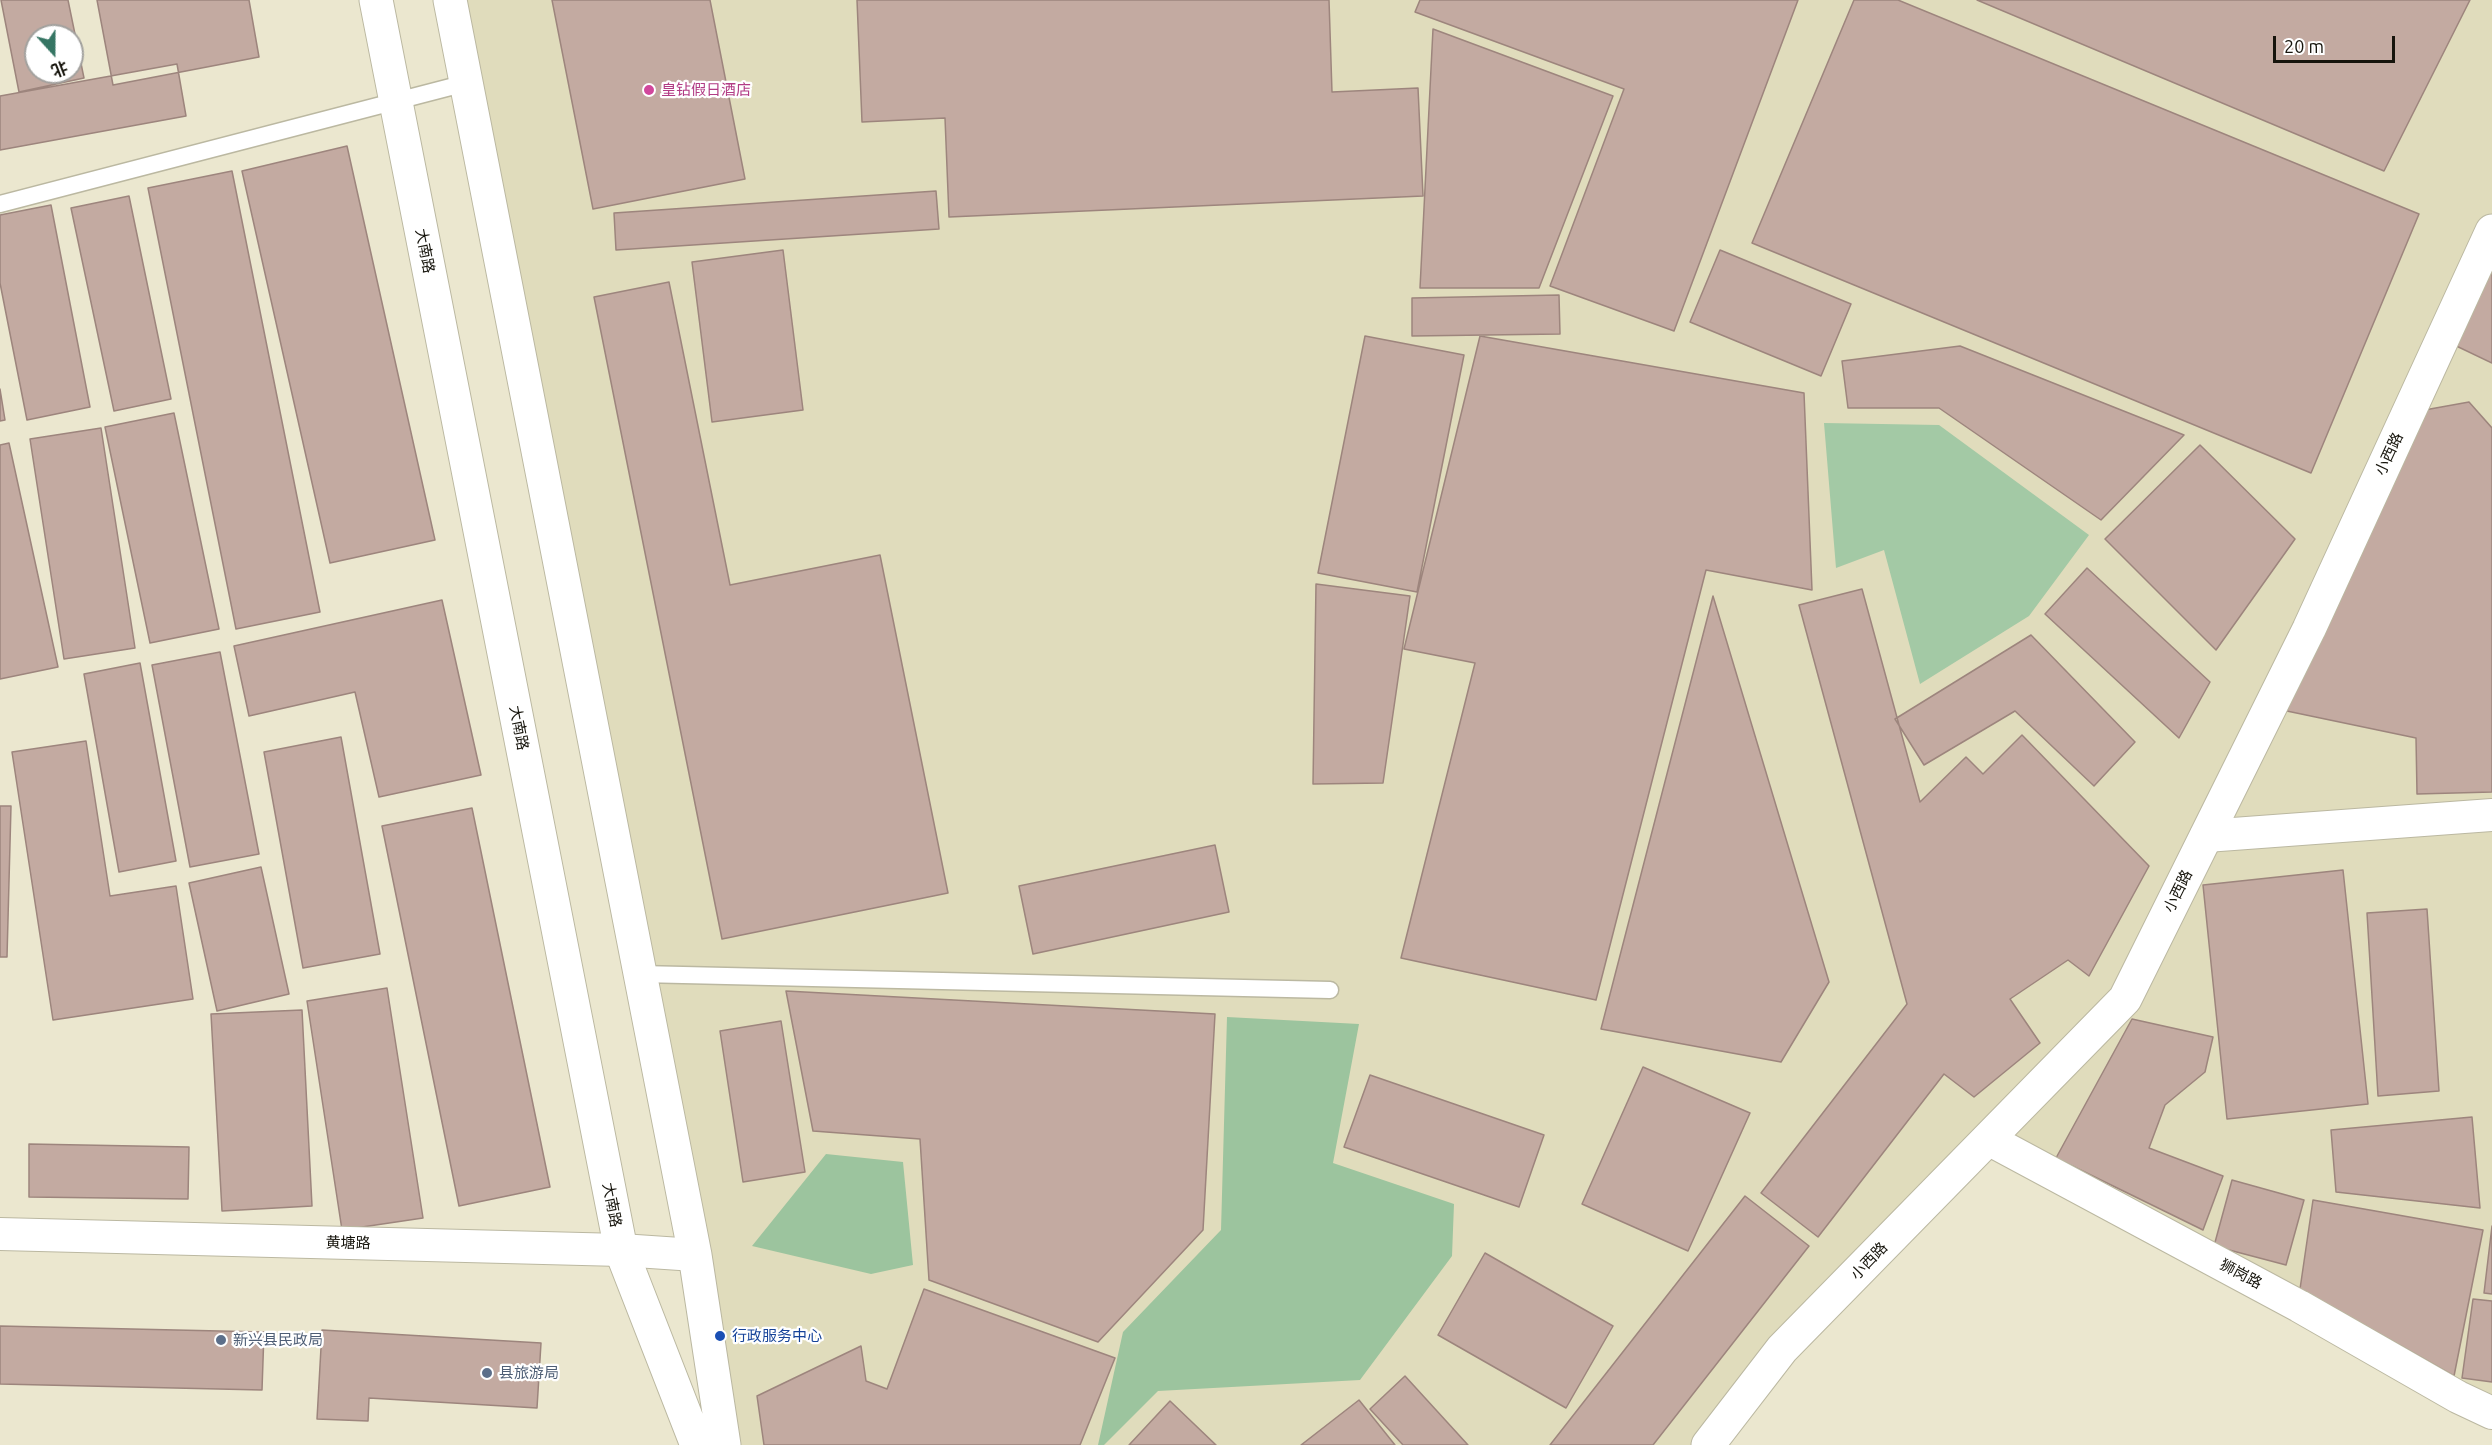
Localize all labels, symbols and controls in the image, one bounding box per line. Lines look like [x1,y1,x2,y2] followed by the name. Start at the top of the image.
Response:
[24,24,84,84] north arrow
[2276,24,2398,62] scale bar
[2284,36,2324,56] text: 20 m
[49,58,70,80] text: 北
[661,81,751,99] place label: 皇钻假日酒店
[642,83,656,97] marker: 皇钻假日酒店
[412,227,438,275] street label: 大南路
[2371,430,2407,478] street label: 小西路
[506,704,532,752] street label: 大南路
[2160,867,2196,915] street label: 小西路
[599,1181,625,1229] street label: 大南路
[325,1234,371,1252] street label: 黄塘路
[1847,1239,1891,1283] street label: 小西路
[2217,1255,2265,1293] street label: 狮岗路
[732,1327,822,1345] place label: 行政服务中心
[713,1329,727,1343] marker: 行政服务中心
[233,1331,323,1349] place label: 新兴县民政局
[214,1333,228,1347] marker: 新兴县民政局
[499,1364,559,1382] place label: 县旅游局
[480,1366,494,1380] marker: 县旅游局

